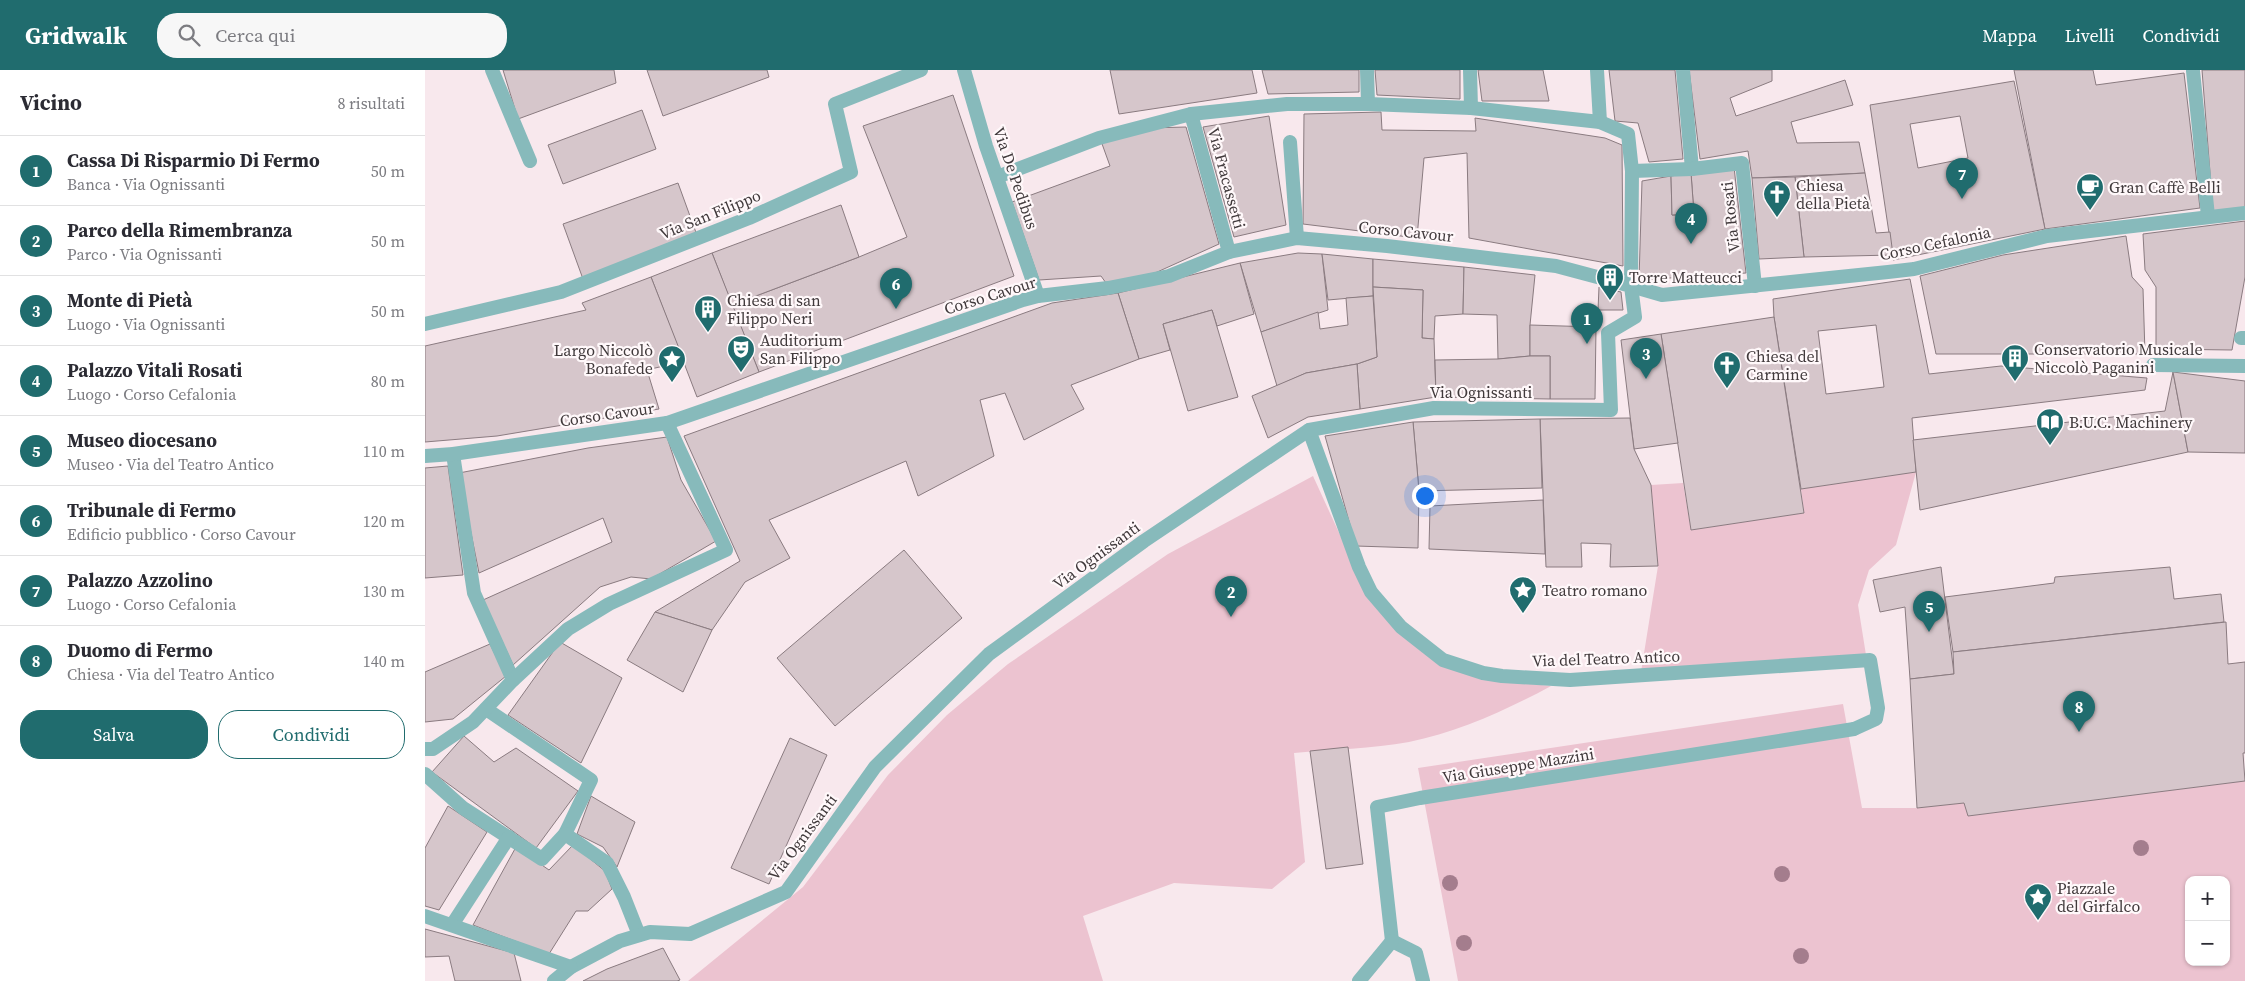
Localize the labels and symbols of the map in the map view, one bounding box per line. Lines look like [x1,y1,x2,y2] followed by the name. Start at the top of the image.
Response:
[988,124,1044,232] street label: Via De Pedibus
[1203,125,1251,231] street label: Via Fracassetti
[1946,158,1978,199] pin: 7
[2075,172,2105,211] cafe icon: Gran Caffè Belli
[1796,174,1871,214] place label: Chiesa della Pietà
[2109,176,2221,198] place label: Gran Caffè Belli
[1762,179,1792,218] church icon: Chiesa della Pietà
[1715,180,1745,253] street label: Via Rosati
[656,184,764,244] street label: Via San Filippo
[1675,203,1707,244] pin: 4
[1357,215,1455,247] street label: Corso Cavour
[1877,220,1993,266] street label: Corso Cefalonia
[1595,262,1625,301] building icon: Torre Matteucci
[1629,266,1742,288] place label: Torre Matteucci
[880,268,912,309] pin: 6
[941,270,1039,319] street label: Corso Cavour
[727,289,821,329] place label: Chiesa di san Filippo Neri
[693,294,723,333] building icon: Chiesa di san Filippo Neri
[1571,303,1603,344] pin: 1
[760,329,843,369] place label: Auditorium San Filippo
[726,334,756,373] theatre icon: Auditorium San Filippo
[1630,338,1662,379] pin: 3
[2034,338,2203,378] place label: Conservatorio Musicale Niccolò Paganini
[554,339,653,379] place label: Largo Niccolò Bonafede
[2000,343,2030,382] building icon: Conservatorio Musicale Niccolò Paganini
[657,344,687,383] place icon: Largo Niccolò Bonafede
[1746,345,1820,385] place label: Chiesa del Carmine
[1712,350,1742,389] church icon: Chiesa del Carmine
[1430,381,1533,403] street label: Via Ognissanti
[558,396,656,432] street label: Corso Cavour
[2035,407,2065,446] library icon: B.U.C. Machinery
[2069,411,2193,433] place label: B.U.C. Machinery
[1412,483,1438,509] your location
[1048,516,1144,594] street label: Via Ognissanti
[1508,575,1538,614] place icon: Teatro romano
[1215,576,1247,617] pin: 2
[1542,579,1648,601] place label: Teatro romano
[1913,591,1945,632] pin: 5
[1532,644,1681,672] street label: Via del Teatro Antico
[2063,691,2095,732] pin: 8
[1441,742,1596,788] street label: Via Giuseppe Mazzini
[762,789,842,885] street label: Via Ognissanti
[2057,877,2140,917] place label: Piazzale del Girfalco
[2023,882,2053,921] place icon: Piazzale del Girfalco

